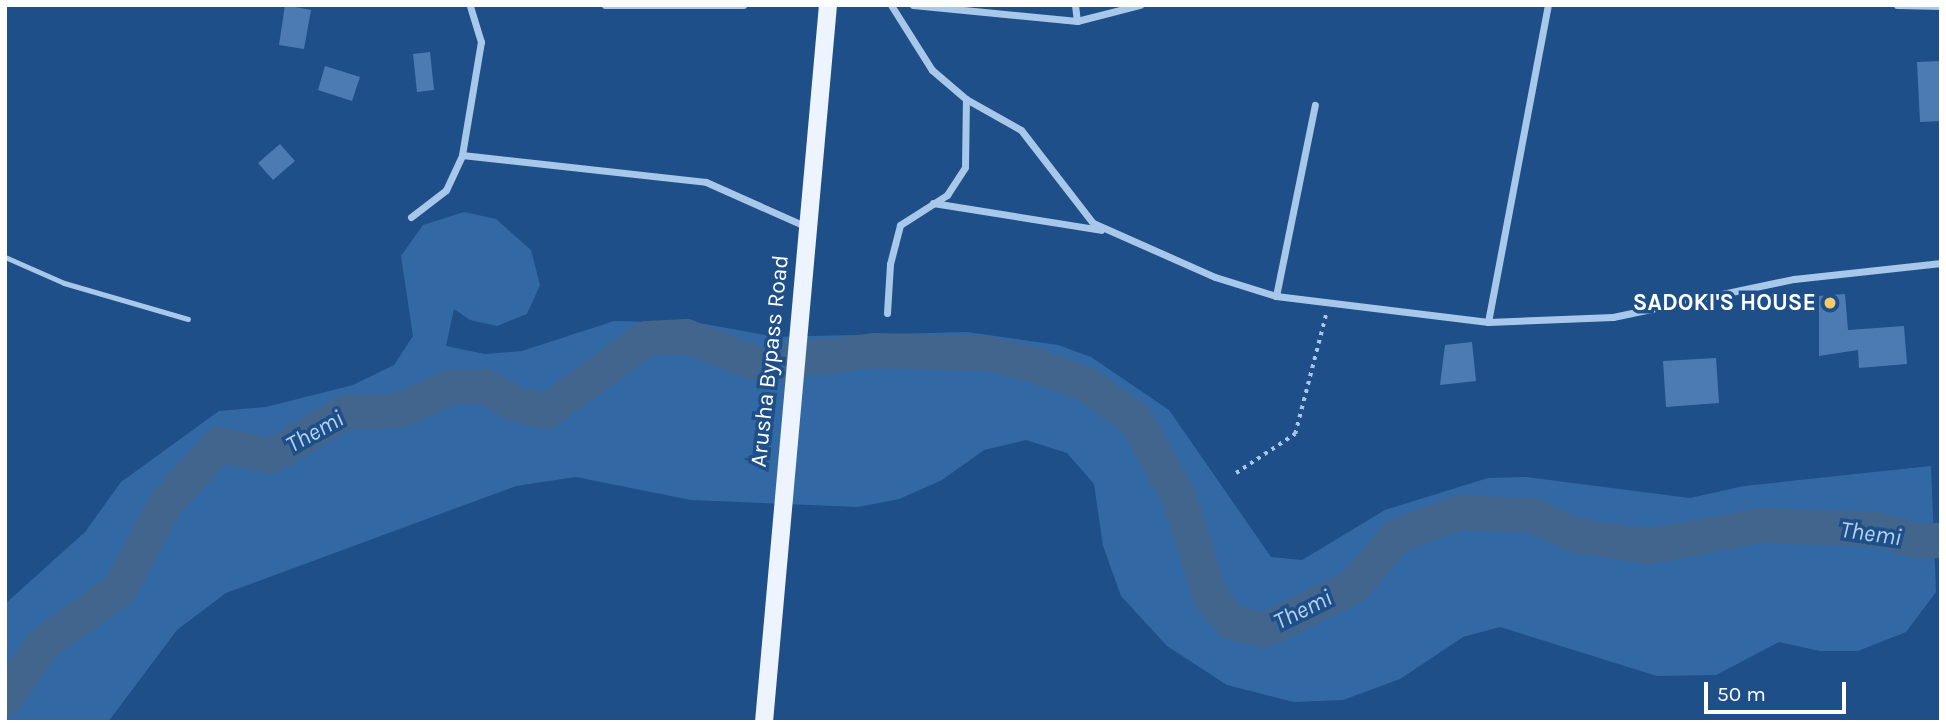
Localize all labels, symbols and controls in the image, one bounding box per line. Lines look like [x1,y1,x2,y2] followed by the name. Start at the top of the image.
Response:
[745,254,795,468] street label: Arusha Bypass Road
[1633,289,1816,317] place label: SADOKI'S HOUSE
[1822,295,1838,311] marker: SADOKI'S HOUSE
[281,404,349,460] water label: Themi
[1838,515,1904,553] water label: Themi
[1269,584,1337,636] water label: Themi
[1708,668,1850,712] scale bar
[1717,682,1766,706] text: 50 m

